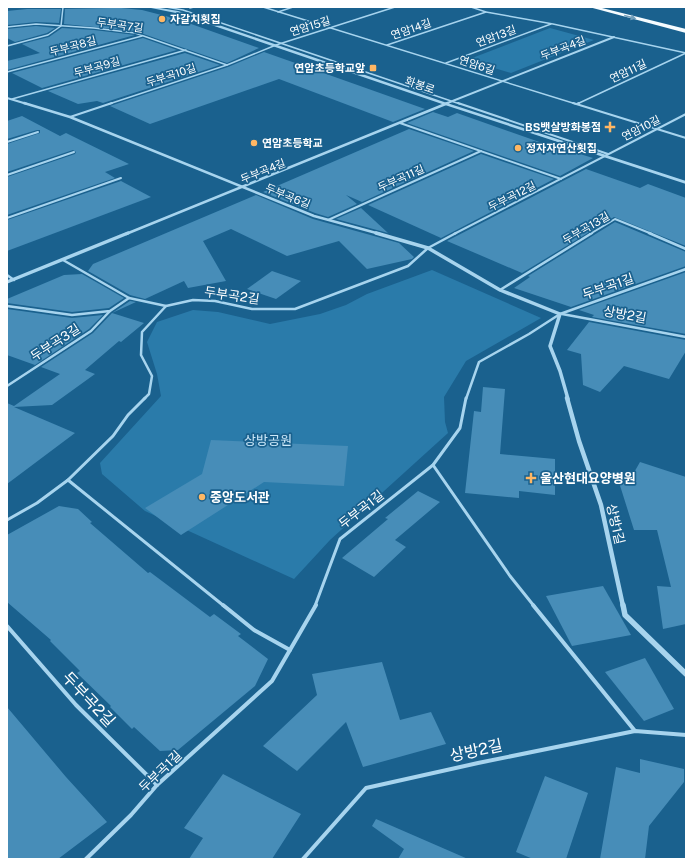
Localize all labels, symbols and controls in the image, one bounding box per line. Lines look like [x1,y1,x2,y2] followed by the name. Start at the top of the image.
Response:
[170,13,221,25] place label: 자갈치횟집
[157,14,167,24] marker: 자갈치횟집
[288,14,332,38] street label: 연암15길
[624,14,636,20] one-way arrow
[96,16,144,34] street label: 두부곡7길
[389,17,433,41] street label: 연암14길
[474,23,518,49] street label: 연암13길
[48,34,98,58] street label: 두부곡8길
[539,34,587,62] street label: 두부곡4길
[457,54,497,76] street label: 연암6길
[73,55,121,79] street label: 두부곡9길
[608,57,648,85] street label: 연암11길
[145,61,197,89] street label: 두부곡10길
[294,62,365,74] place label: 연암초등학교앞
[368,63,378,73] marker: 연암초등학교앞
[404,74,436,96] street label: 화봉로
[620,113,662,143] street label: 연암10길
[525,121,601,133] place label: BS뱃살방화봉점
[604,121,616,133] marker: BS뱃살방화봉점
[262,137,323,149] place label: 연암초등학교
[249,138,259,148] marker: 연암초등학교
[526,142,597,154] place label: 정자자연산횟집
[513,143,523,153] marker: 정자자연산횟집
[239,157,287,185] street label: 두부곡4길
[376,162,426,194] street label: 두부곡11길
[486,179,538,213] street label: 두부곡12길
[264,182,312,210] street label: 두부곡6길
[561,210,611,246] street label: 두부곡13길
[581,271,636,302] street label: 두부곡1길
[203,284,261,307] street label: 두부곡2길
[602,303,648,326] street label: 상방2길
[28,321,83,364] street label: 두부곡3길
[244,433,292,448] park label: 상방공원
[540,471,636,486] place label: 울산현대요양병원
[525,472,537,484] marker: 울산현대요양병원
[336,487,387,532] street label: 두부곡1길
[210,490,270,505] place label: 중앙도서관
[197,492,207,502] marker: 중앙도서관
[604,502,627,546] street label: 상방1길
[58,668,119,731] street label: 두부곡2길
[448,736,504,765] street label: 상방2길
[136,748,185,795] street label: 두부곡1길

